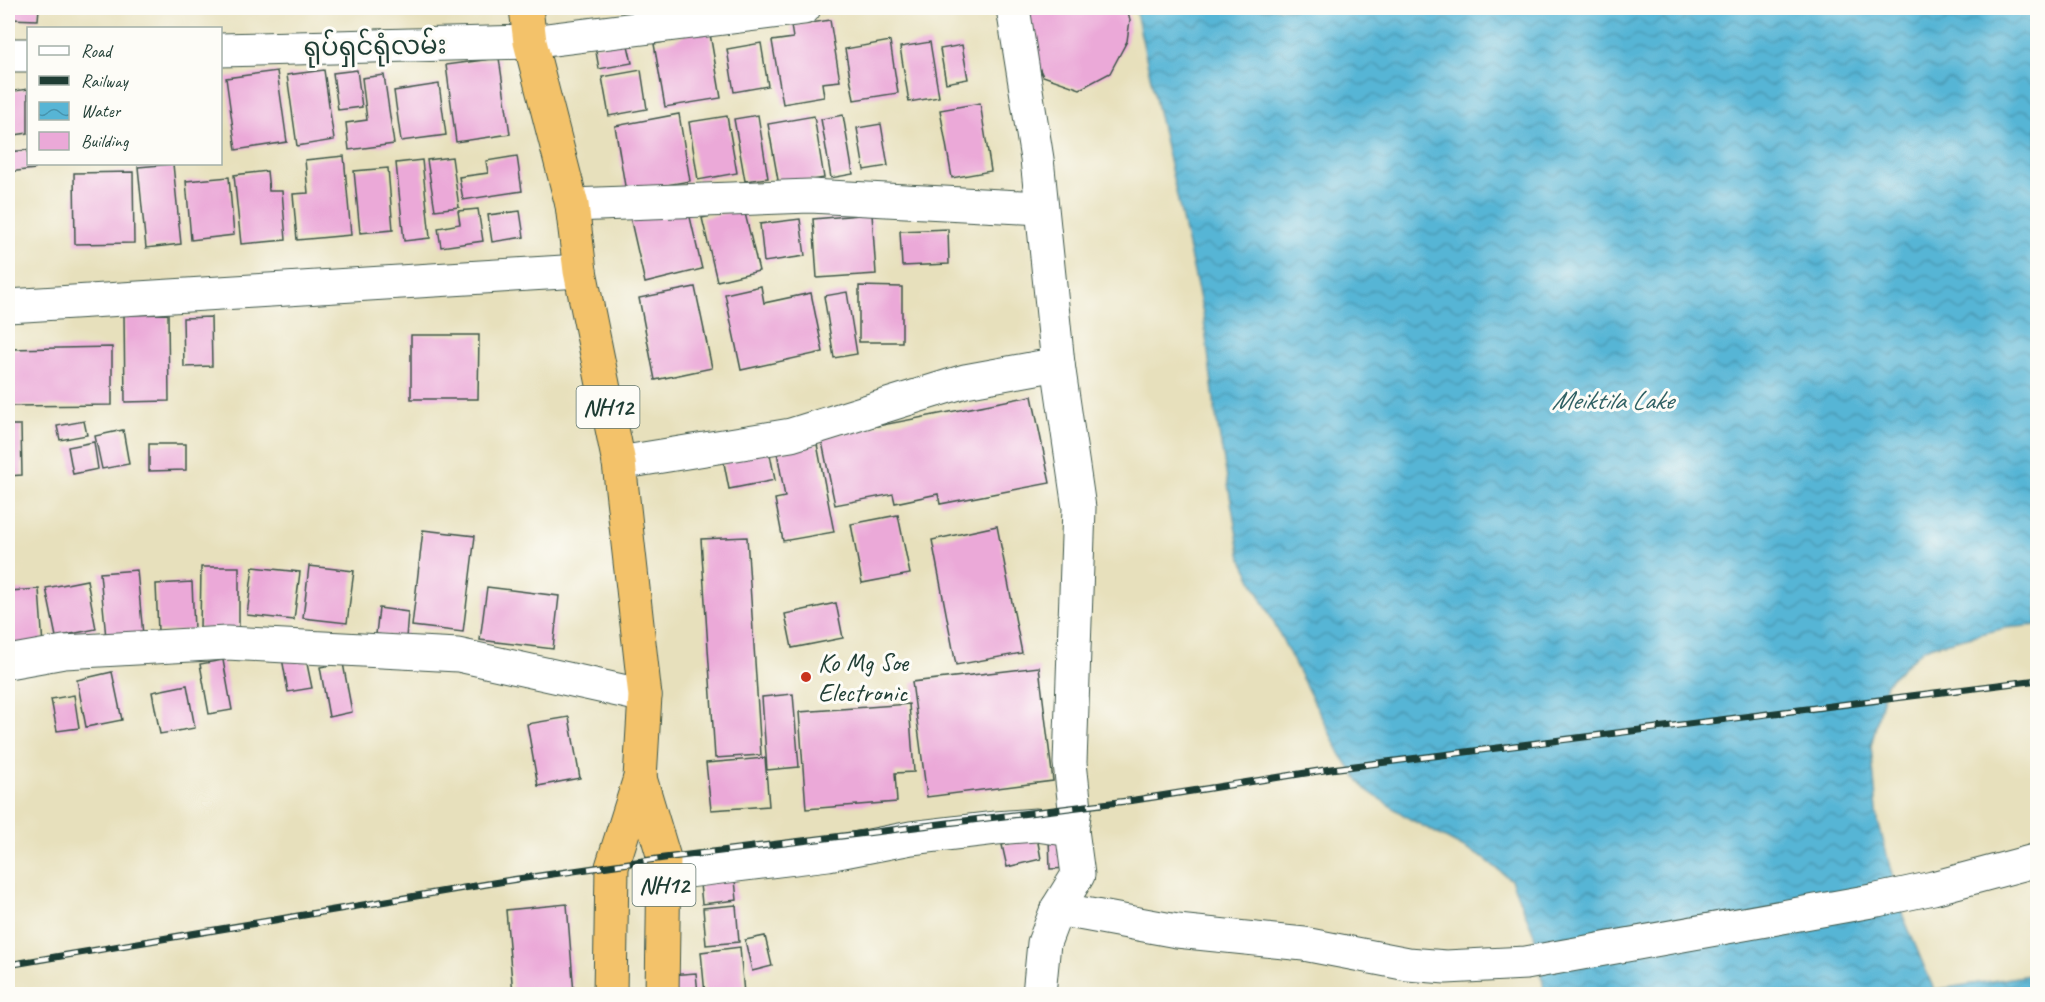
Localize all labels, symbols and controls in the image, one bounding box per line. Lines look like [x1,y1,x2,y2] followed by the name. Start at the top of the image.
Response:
[27,27,222,165] legend
[303,27,447,68] street label: ရုပ်ရှင်ရုံလမ်း
[81,40,114,62] text: Road
[81,70,129,92] text: Railway
[81,100,122,122] text: Water
[81,130,130,152] text: Building
[1552,383,1677,417] water label: Meiktila Lake
[576,386,640,428] road number: NH12
[818,646,910,709] place label: Ko Mg Soe Electronic
[799,670,813,684] marker: Ko Mg Soe Electronic
[632,864,696,906] road number: NH12

